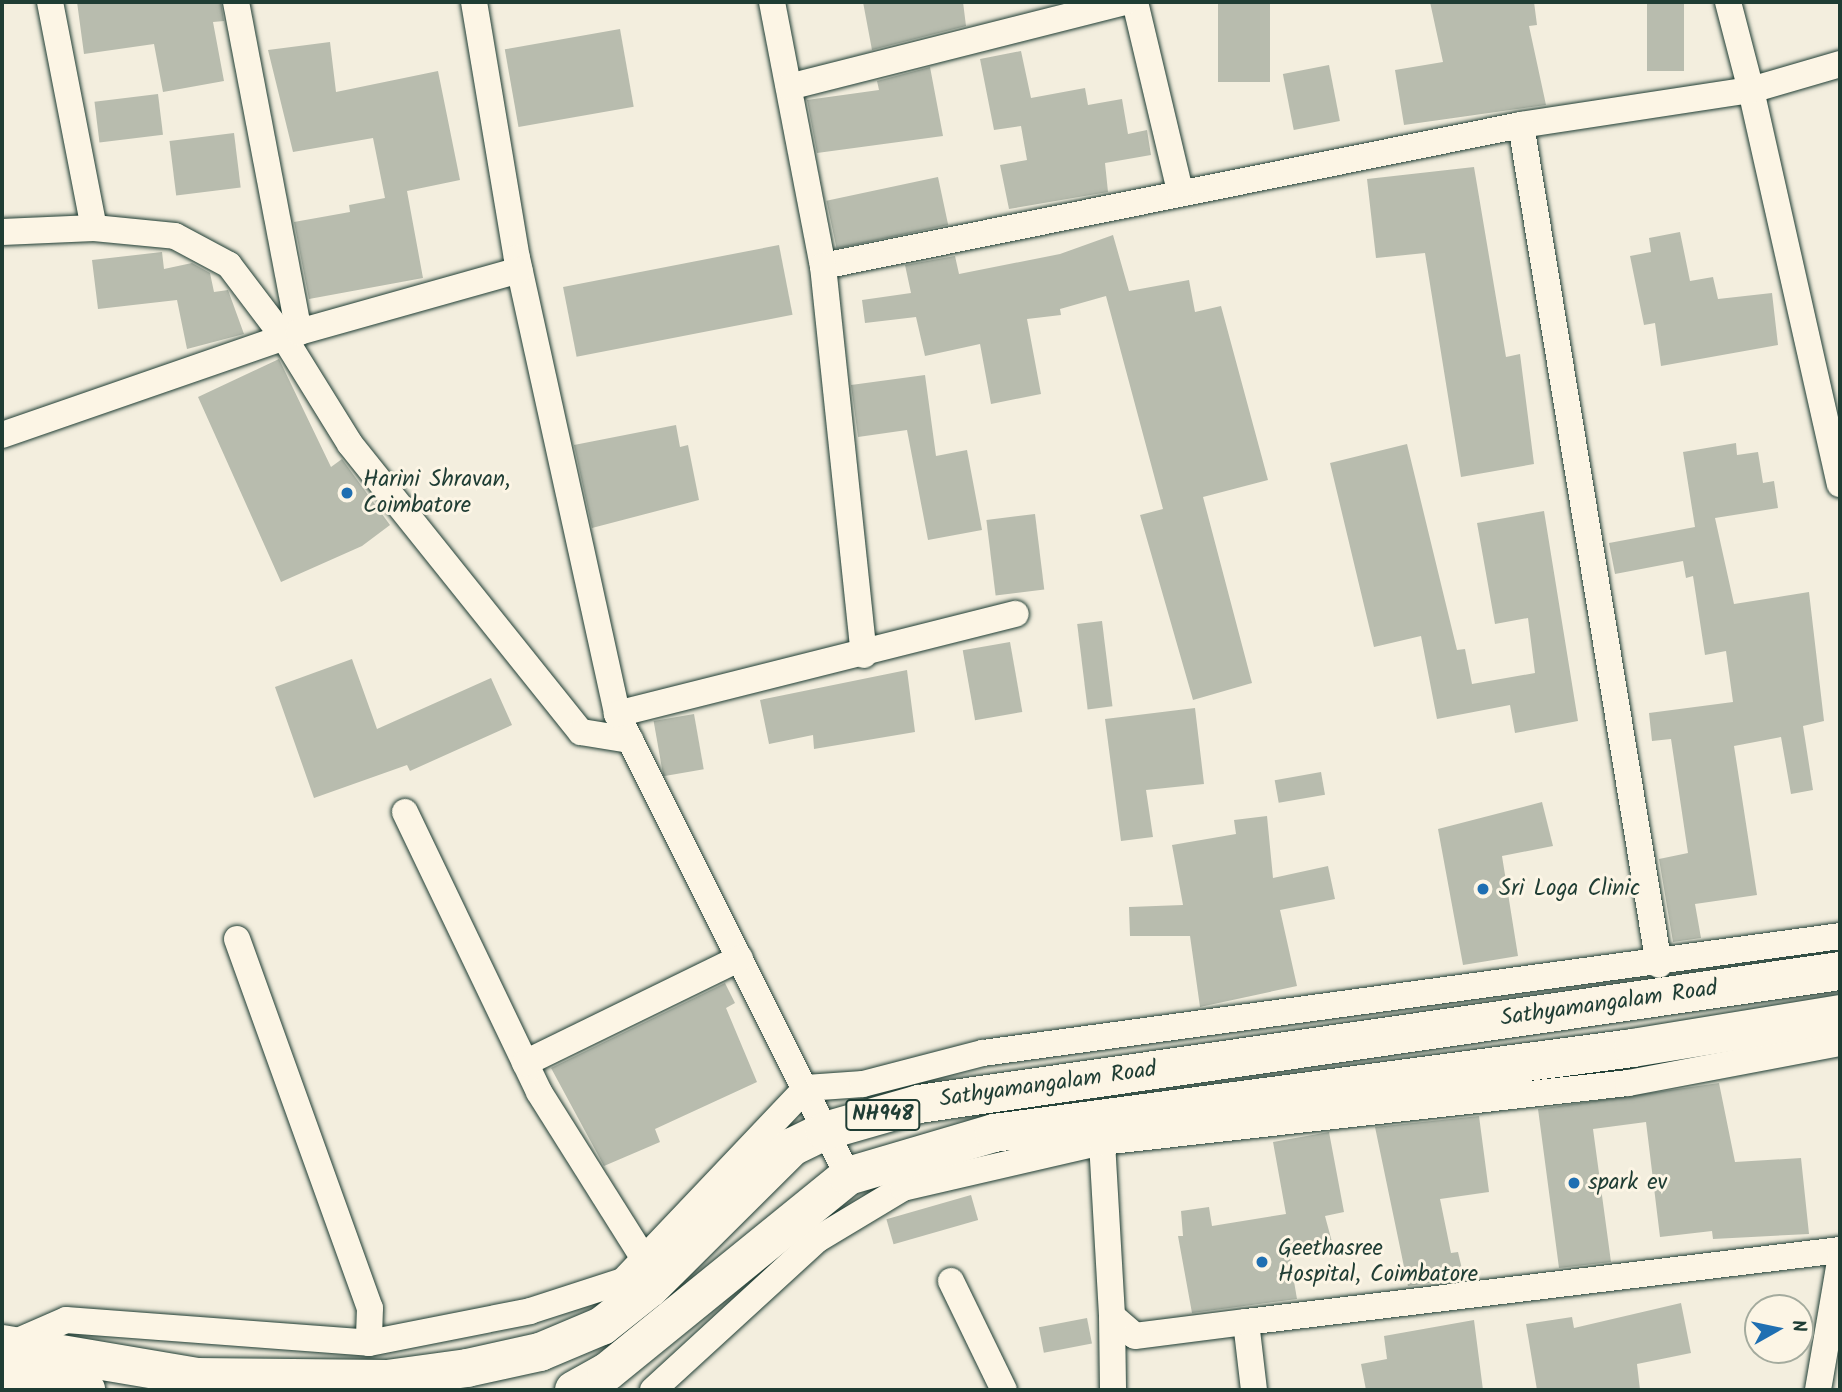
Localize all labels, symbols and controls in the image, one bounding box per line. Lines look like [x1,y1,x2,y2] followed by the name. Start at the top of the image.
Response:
[363,466,510,520] place label: Harini Shravan, Coimbatore
[337,483,357,503] marker: Harini Shravan, Coimbatore
[1499,875,1640,903] place label: Sri Loga Clinic
[1473,879,1493,899] marker: Sri Loga Clinic
[1499,975,1719,1033] street label: Sathyamangalam Road
[938,1056,1158,1114] street label: Sathyamangalam Road
[844,1098,922,1132] road number: NH948
[1588,1169,1667,1197] place label: spark ev
[1566,1175,1582,1191] marker: spark ev
[1278,1235,1478,1289] place label: Geethasree Hospital, Coimbatore
[1252,1252,1272,1272] marker: Geethasree Hospital, Coimbatore
[1744,1294,1814,1364] north arrow
[1782,1318,1814,1334] text: N

